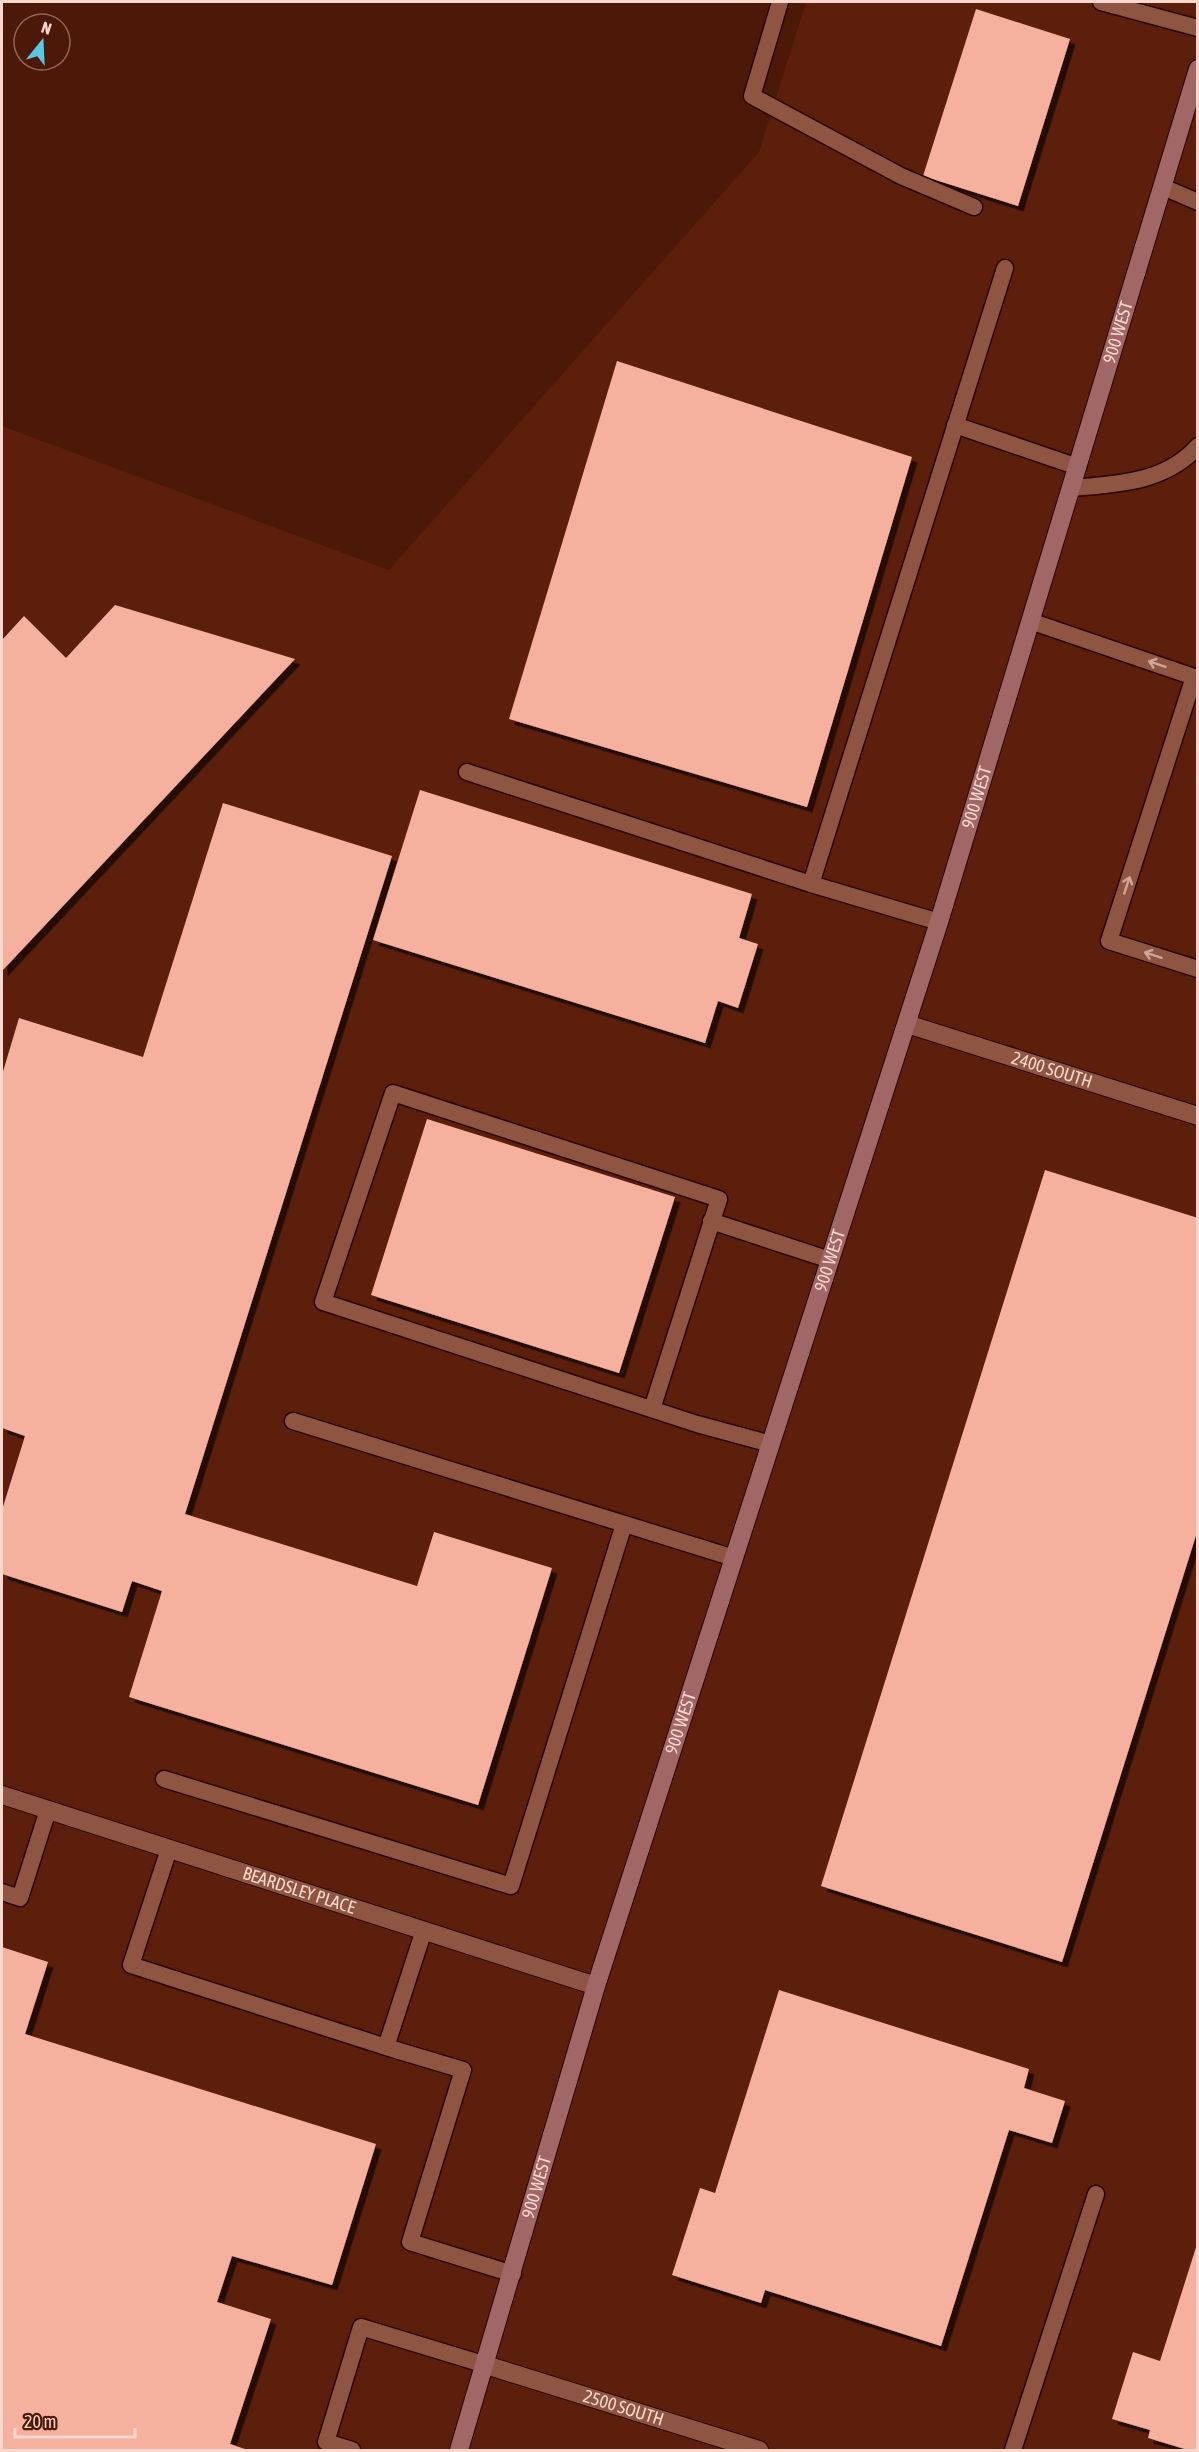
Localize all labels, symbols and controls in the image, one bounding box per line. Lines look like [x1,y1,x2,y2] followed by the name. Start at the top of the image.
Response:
[12,12,72,72] north arrow
[39,18,54,38] text: N
[1098,298,1137,366] street label: 900 WEST
[1148,658,1167,669] one-way arrow
[957,763,996,831] street label: 900 WEST
[1122,876,1133,895] one-way arrow
[1144,949,1163,960] one-way arrow
[1009,1047,1095,1092] street label: 2400 SOUTH
[810,1227,849,1294] street label: 900 WEST
[660,1689,700,1757] street label: 900 WEST
[240,1862,359,1918] street label: BEARDSLEY PLACE
[517,2153,555,2221] street label: 900 WEST
[581,2385,667,2430] street label: 2500 SOUTH
[15,2401,135,2439] scale bar
[24,2411,56,2432] text: 20 m

